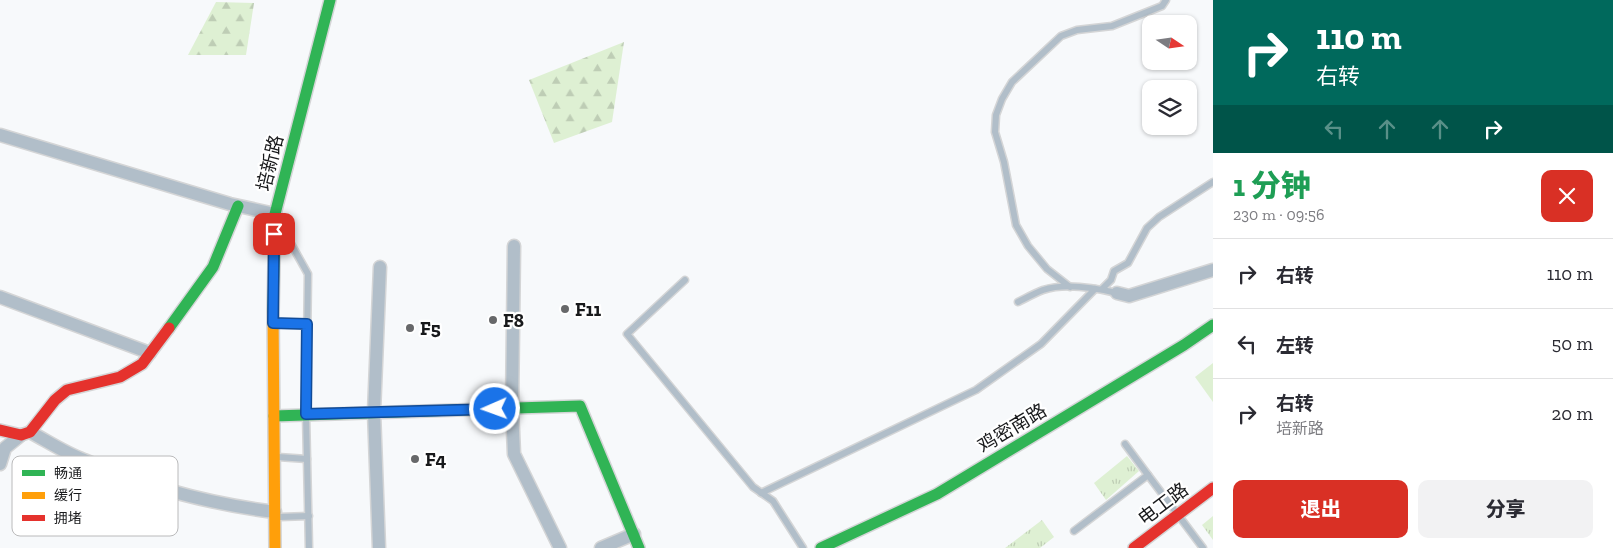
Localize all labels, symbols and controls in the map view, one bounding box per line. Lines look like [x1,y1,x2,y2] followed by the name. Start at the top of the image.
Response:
[1142,15,1198,70] north arrow
[1142,15,1197,135] map controls
[1316,16,1402,58] text: 110 m
[1233,20,1298,85] icon: right
[1316,63,1360,90] text: 右转
[1142,80,1197,135] button: layers
[1320,115,1348,143] icon: left
[1373,115,1401,143] icon: ahead
[1426,115,1454,143] icon: ahead
[1479,115,1507,143] icon: right
[252,133,288,193] street label: 培新路
[1233,168,1311,204] text: 1 分钟
[1541,170,1593,222] button: close
[1233,205,1324,224] text: 230 m · 09:56
[253,213,295,255] pin
[260,220,288,248] icon: arrive
[1233,260,1261,288] icon: right
[1547,262,1593,285] text: 110 m
[1276,264,1314,287] text: 右转
[575,298,601,321] place label: F11
[559,303,571,315] marker: F11
[503,309,524,332] place label: F8
[487,314,499,326] marker: F8
[420,317,441,340] place label: F5
[404,322,416,334] marker: F5
[1233,330,1261,358] icon: left
[1552,332,1593,355] text: 50 m
[1276,334,1314,357] text: 左转
[468,382,520,434] position arrow
[1276,392,1314,415] text: 右转
[973,399,1051,457] street label: 鸡密南路
[1233,400,1261,428] icon: right
[1552,402,1593,425] text: 20 m
[1276,419,1324,438] text: 培新路
[425,448,447,471] place label: F4
[409,453,421,465] marker: F4
[12,456,178,536] legend
[54,465,82,482] text: 畅通
[1133,478,1193,530] street label: 电工路
[1233,480,1408,538] button: 退出
[1418,480,1593,538] button: 分享
[54,487,82,504] text: 缓行
[54,510,82,527] text: 拥堵

